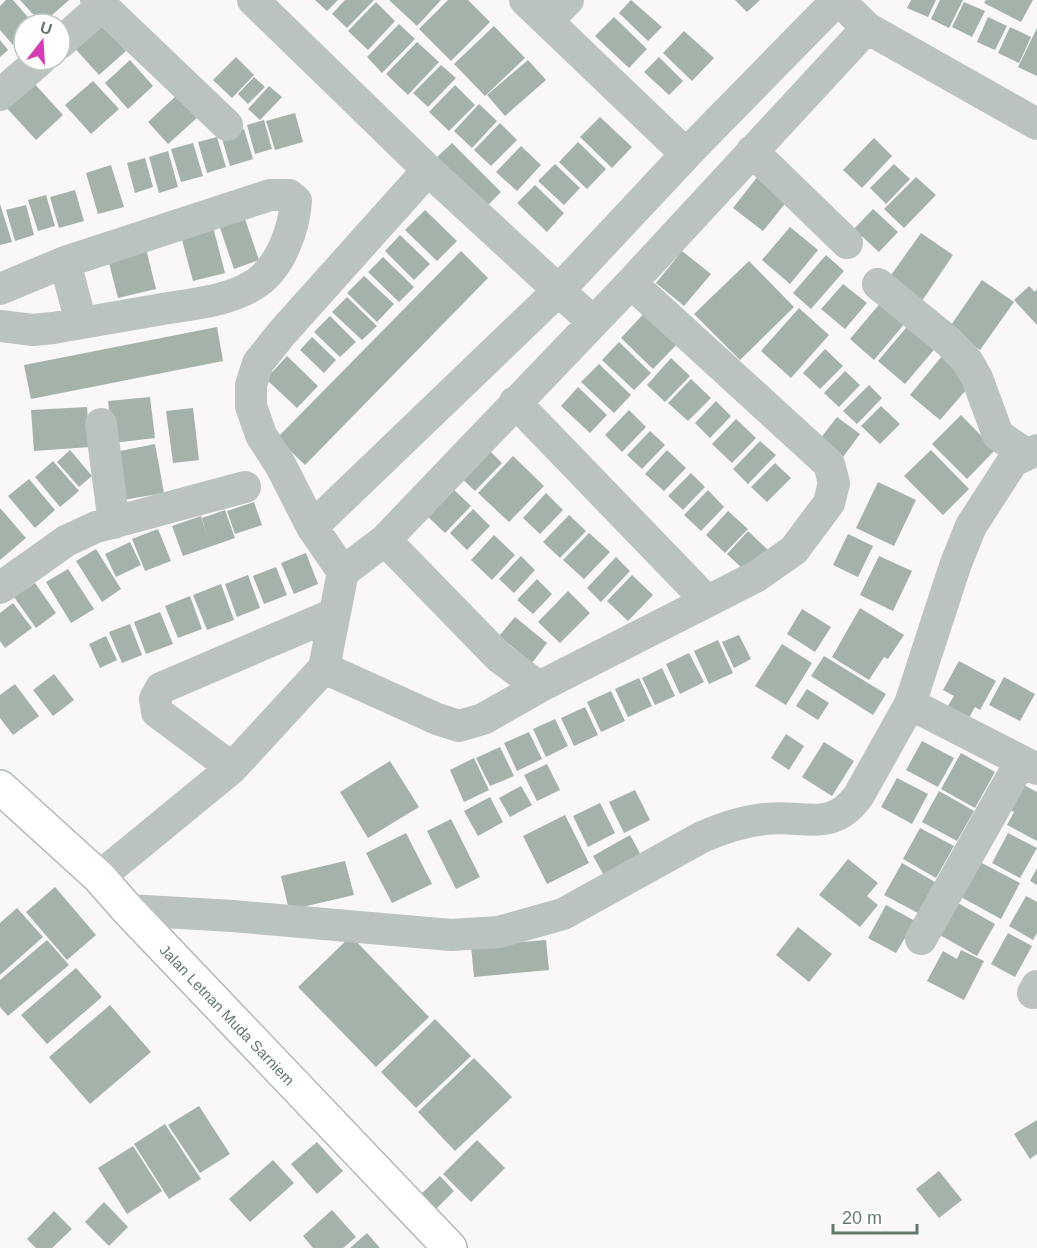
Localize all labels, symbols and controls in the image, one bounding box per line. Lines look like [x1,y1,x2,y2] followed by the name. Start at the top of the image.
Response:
[12,12,72,72] north arrow
[38,18,54,38] text: U
[157,941,298,1088] street label: Jalan Letnan Muda Sarniem
[833,1197,917,1235] scale bar
[842,1208,882,1228] text: 20 m

